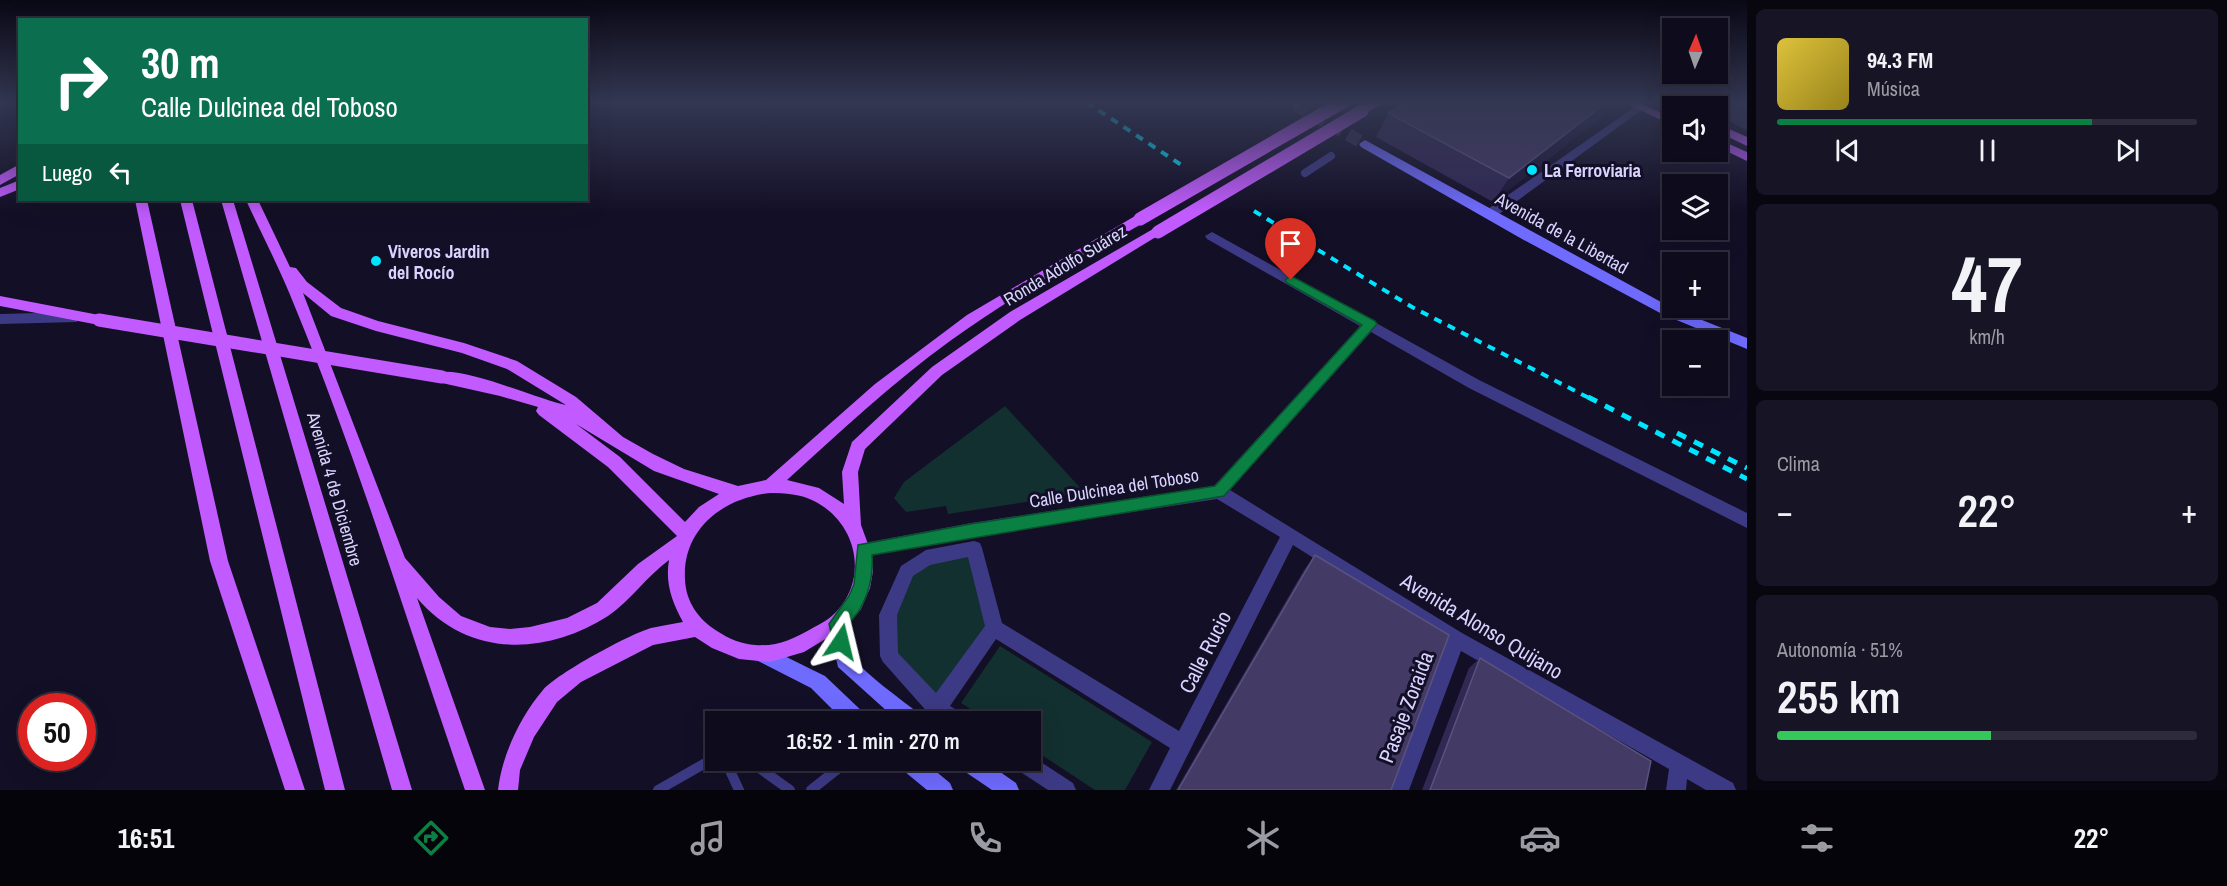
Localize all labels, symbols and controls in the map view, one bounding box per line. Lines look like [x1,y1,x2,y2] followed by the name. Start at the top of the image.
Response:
[1662,18,1728,84] north arrow
[1662,18,1728,396] map controls
[141,35,220,91] text: 30 m
[42,42,120,120] icon: right
[1867,45,1933,75] text: 94.3 FM
[1867,75,1920,102] text: Música
[141,89,398,125] text: Calle Dulcinea del Toboso
[1662,96,1728,162] button: sound
[1831,134,1864,167] icon: previous
[1971,134,2004,167] icon: pause
[2111,134,2144,167] icon: next
[104,156,137,189] icon: left
[42,158,92,188] text: Luego
[1544,158,1642,183] place label: La Ferroviaria
[1525,163,1539,177] marker: La Ferroviaria
[1662,174,1728,240] button: layers
[1490,186,1633,280] street label: Avenida de la Libertad
[999,218,1131,312] street label: Ronda Adolfo Suárez
[1265,218,1316,280] pin
[1274,227,1307,260] icon: arrive
[1951,231,2023,336] text: 47
[388,239,489,285] place label: Viveros Jardin del Rocío
[1662,252,1728,318] button: +
[369,254,383,268] marker: Viveros Jardin del Rocío
[1969,323,2005,350] text: km/h
[1662,330,1728,396] button: −
[301,408,369,569] street label: Avenida 4 de Diciembre
[1777,450,1820,477] text: Clima
[1027,462,1201,514] street label: Calle Dulcinea del Toboso
[1957,480,2017,541] text: 22°
[1777,489,1793,533] text: −
[2181,489,2197,533] text: +
[1395,566,1569,686] street label: Avenida Alonso Quijano
[1172,606,1238,698] street label: Calle Rucio
[809,610,873,674] position arrow
[1777,636,1903,663] text: Autonomía · 51%
[1372,647,1441,767] street label: Pasaje Zoraida
[1777,666,1901,727] text: 255 km
[18,693,96,771] speed limit sign: 50
[786,726,960,756] text: 16:52 · 1 min · 270 m
[410,817,452,859] icon: directions
[687,817,729,859] icon: music
[964,817,1006,859] icon: phone
[1242,817,1284,859] icon: climate
[1519,817,1561,859] icon: car
[1796,817,1838,859] icon: filters
[118,820,174,856] text: 16:51
[2074,820,2109,856] text: 22°

